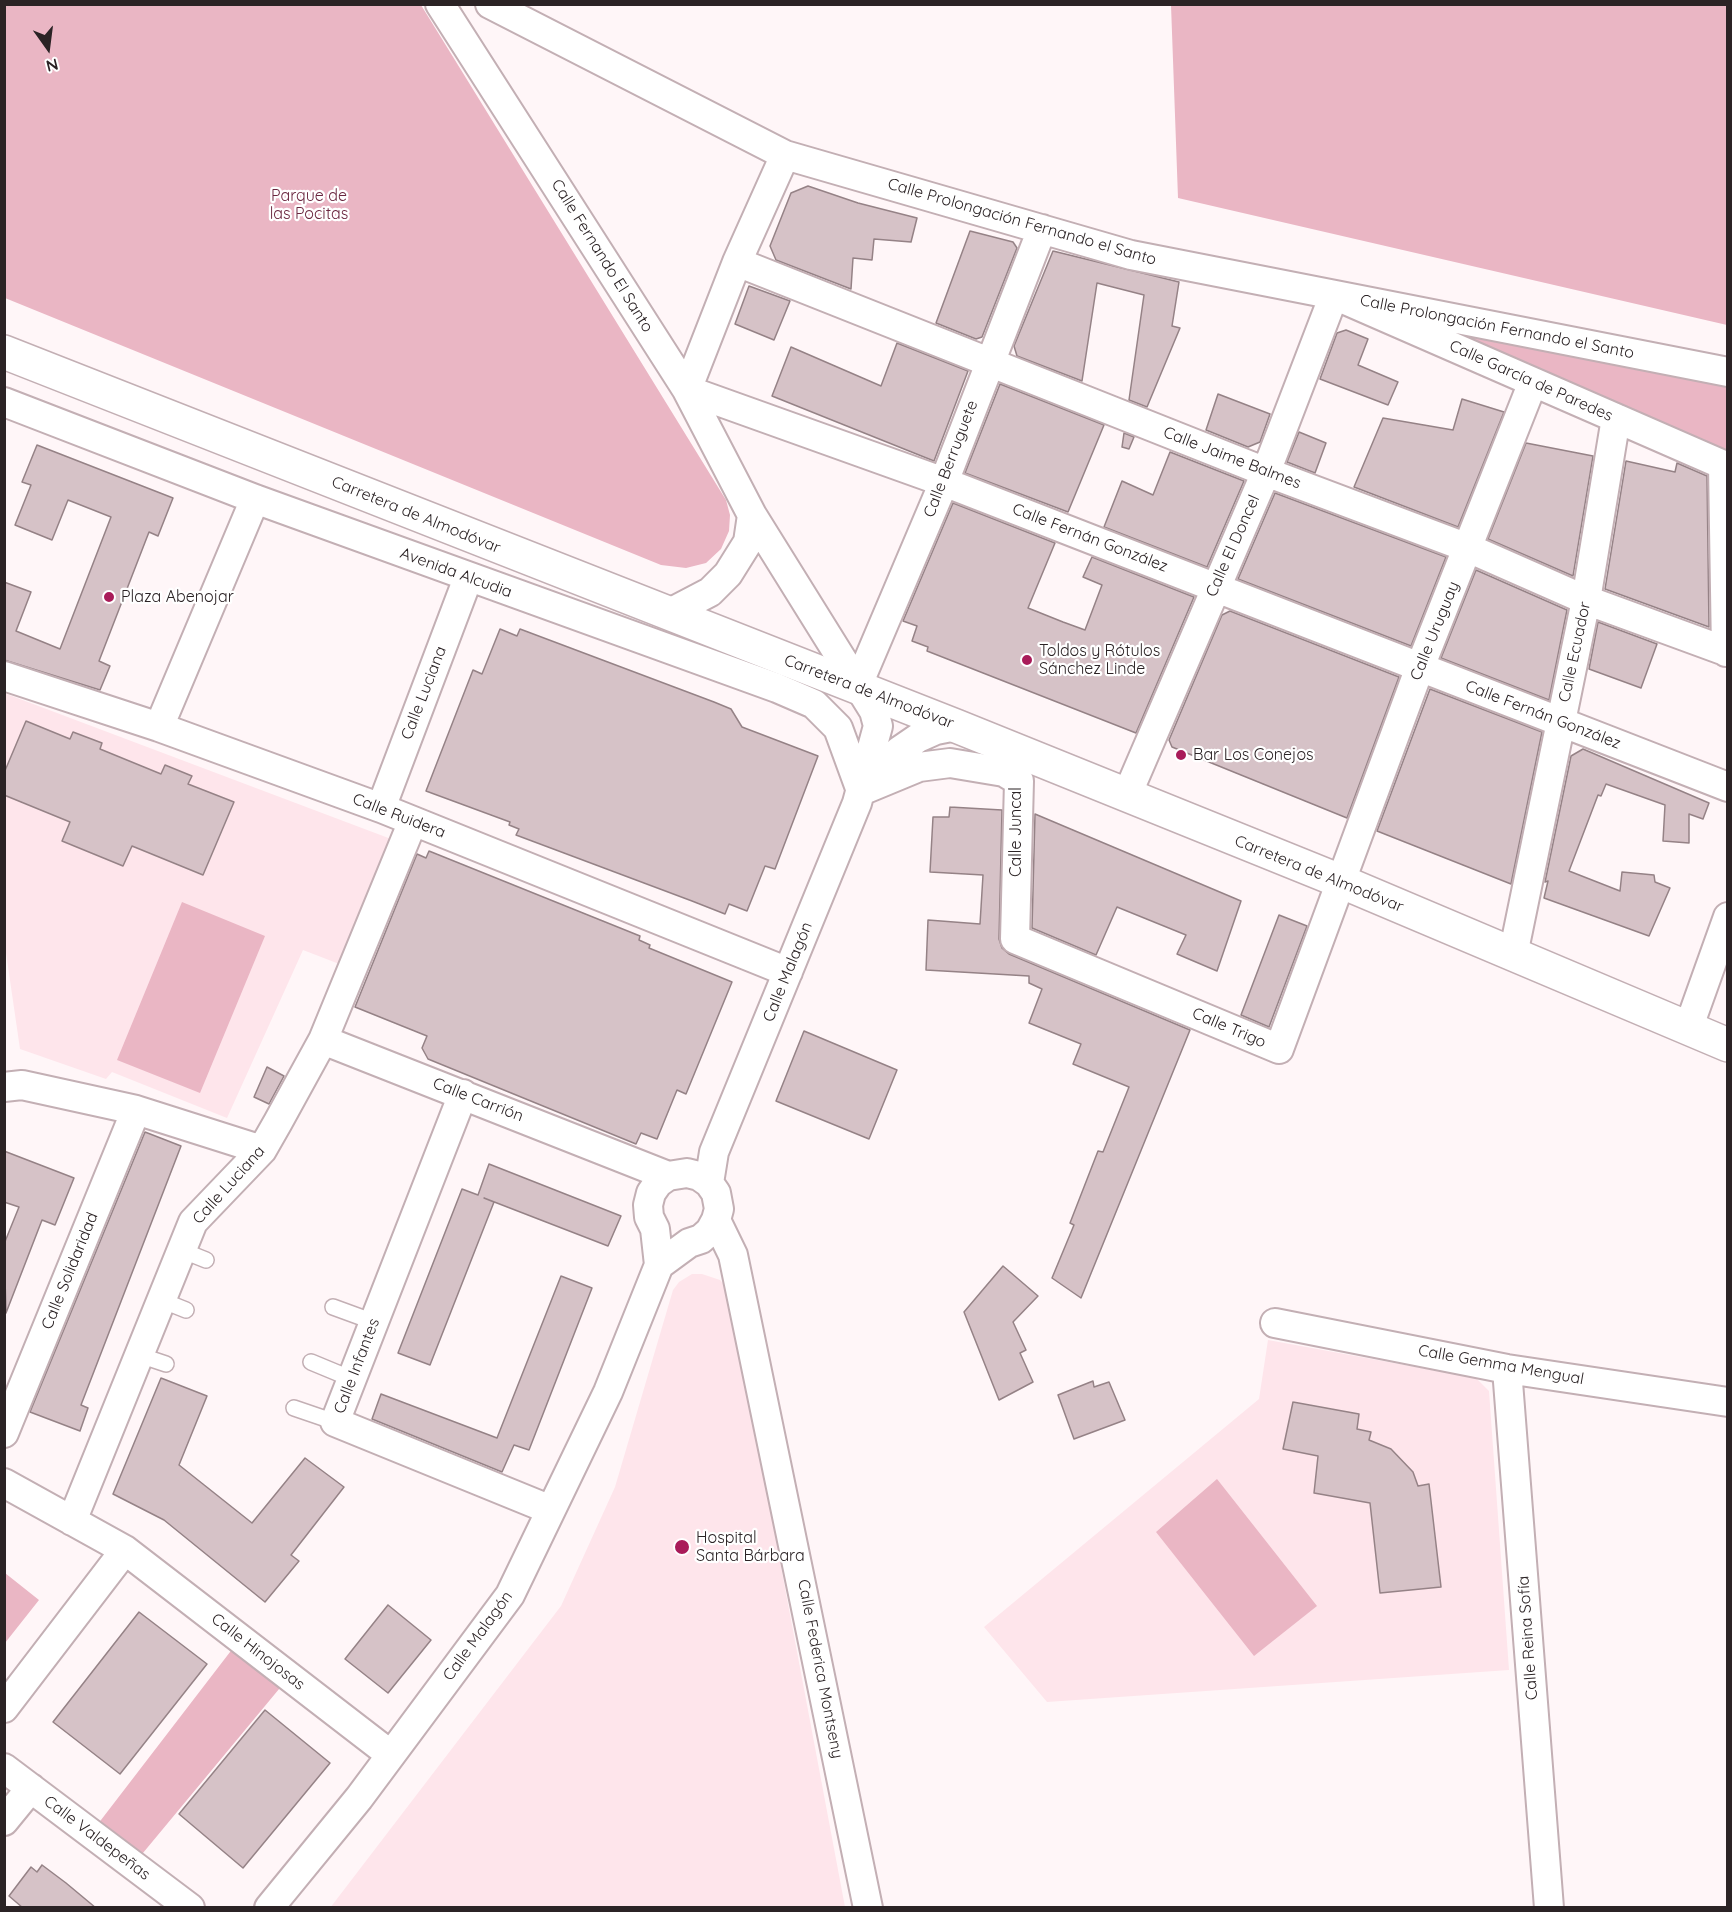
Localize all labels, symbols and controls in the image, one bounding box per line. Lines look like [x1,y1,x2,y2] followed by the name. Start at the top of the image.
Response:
[18,18,78,78] north arrow
[44,54,60,77] text: N
[885,174,1159,270] street label: Calle Prolongación Fernando el Santo
[547,176,657,336] street label: Calle Fernando El Santo
[270,186,348,224] park label: Parque de las Pocitas
[1358,291,1636,363] street label: Calle Prolongación Fernando el Santo
[1446,336,1616,426] street label: Calle García de Paredes
[920,398,982,520] street label: Calle Berruguete
[1160,423,1304,493] street label: Calle Jaime Balmes
[329,472,503,558] street label: Carretera de Almodóvar
[1202,492,1264,600] street label: Calle El Doncel
[1010,499,1170,577] street label: Calle Fernán González
[397,544,515,602] street label: Avenida Alcudia
[1406,579,1464,683] street label: Calle Uruguay
[121,587,234,607] place label: Plaza Abenojar
[102,590,116,604] marker: Plaza Abenojar
[1555,600,1595,704] street label: Calle Ecuador
[1039,641,1160,679] place label: Toldos y Rótulos Sánchez Linde
[397,643,451,743] street label: Calle Luciana
[781,651,957,733] street label: Carretera de Almodóvar
[1020,653,1034,667] marker: Toldos y Rótulos Sánchez Linde
[1463,676,1623,754] street label: Calle Fernán González
[1193,745,1314,765] place label: Bar Los Conejos
[1174,748,1188,762] marker: Bar Los Conejos
[1006,787,1026,877] street label: Calle Juncal
[350,789,448,843] street label: Calle Ruidera
[1232,831,1406,917] street label: Carretera de Almodóvar
[759,919,817,1025] street label: Calle Malagón
[1189,1004,1269,1052] street label: Calle Trigo
[430,1074,526,1126] street label: Calle Carrión
[189,1142,269,1228] street label: Calle Luciana
[38,1210,102,1332] street label: Calle Solidaridad
[330,1316,384,1416] street label: Calle Infantes
[1417,1341,1585,1389] street label: Calle Gemma Mengual
[696,1528,805,1566] place label: Hospital Santa Bárbara
[673,1538,691,1556] marker: Hospital Santa Bárbara
[1514,1575,1542,1701] street label: Calle Reina Sofía
[793,1578,847,1760] street label: Calle Federica Montseny
[439,1587,517,1685] street label: Calle Malagón
[207,1610,309,1694] street label: Calle Hinojosas
[40,1792,154,1884] street label: Calle Valdepeñas

